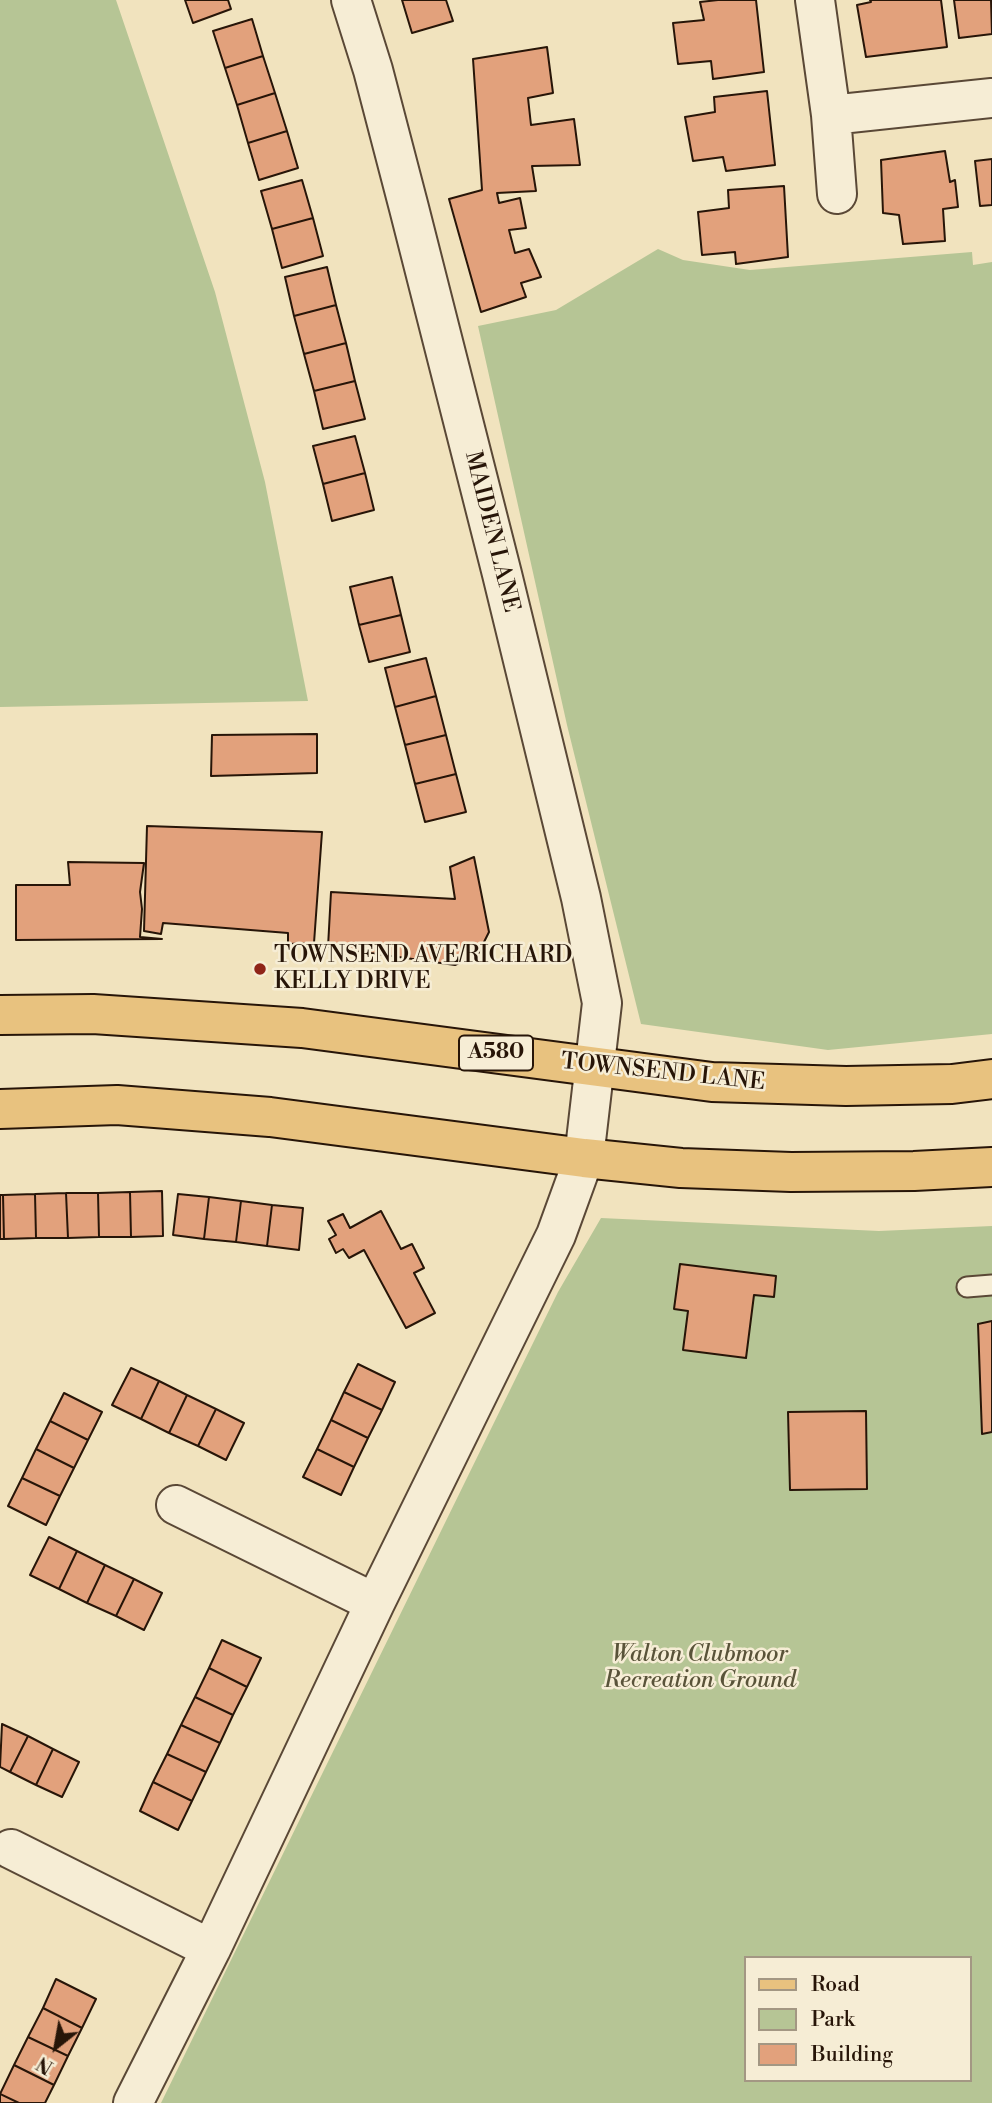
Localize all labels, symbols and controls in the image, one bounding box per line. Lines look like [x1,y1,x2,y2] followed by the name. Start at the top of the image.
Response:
[458,448,524,616] street label: MAIDEN LANE
[274,942,572,996] place label: TOWNSEND AVE/RICHARD KELLY DRIVE
[252,961,268,977] marker: TOWNSEND AVE/RICHARD KELLY DRIVE
[459,1036,533,1070] road number: A580
[560,1049,766,1097] street label: TOWNSEND LANE
[604,1641,796,1695] park label: Walton Clubmoor Recreation Ground
[744,1956,971,2082] legend
[811,1972,860,1998] text: Road
[811,2007,855,2033] text: Park
[21,2012,91,2082] north arrow
[811,2042,893,2068] text: Building
[33,2051,58,2079] text: N

